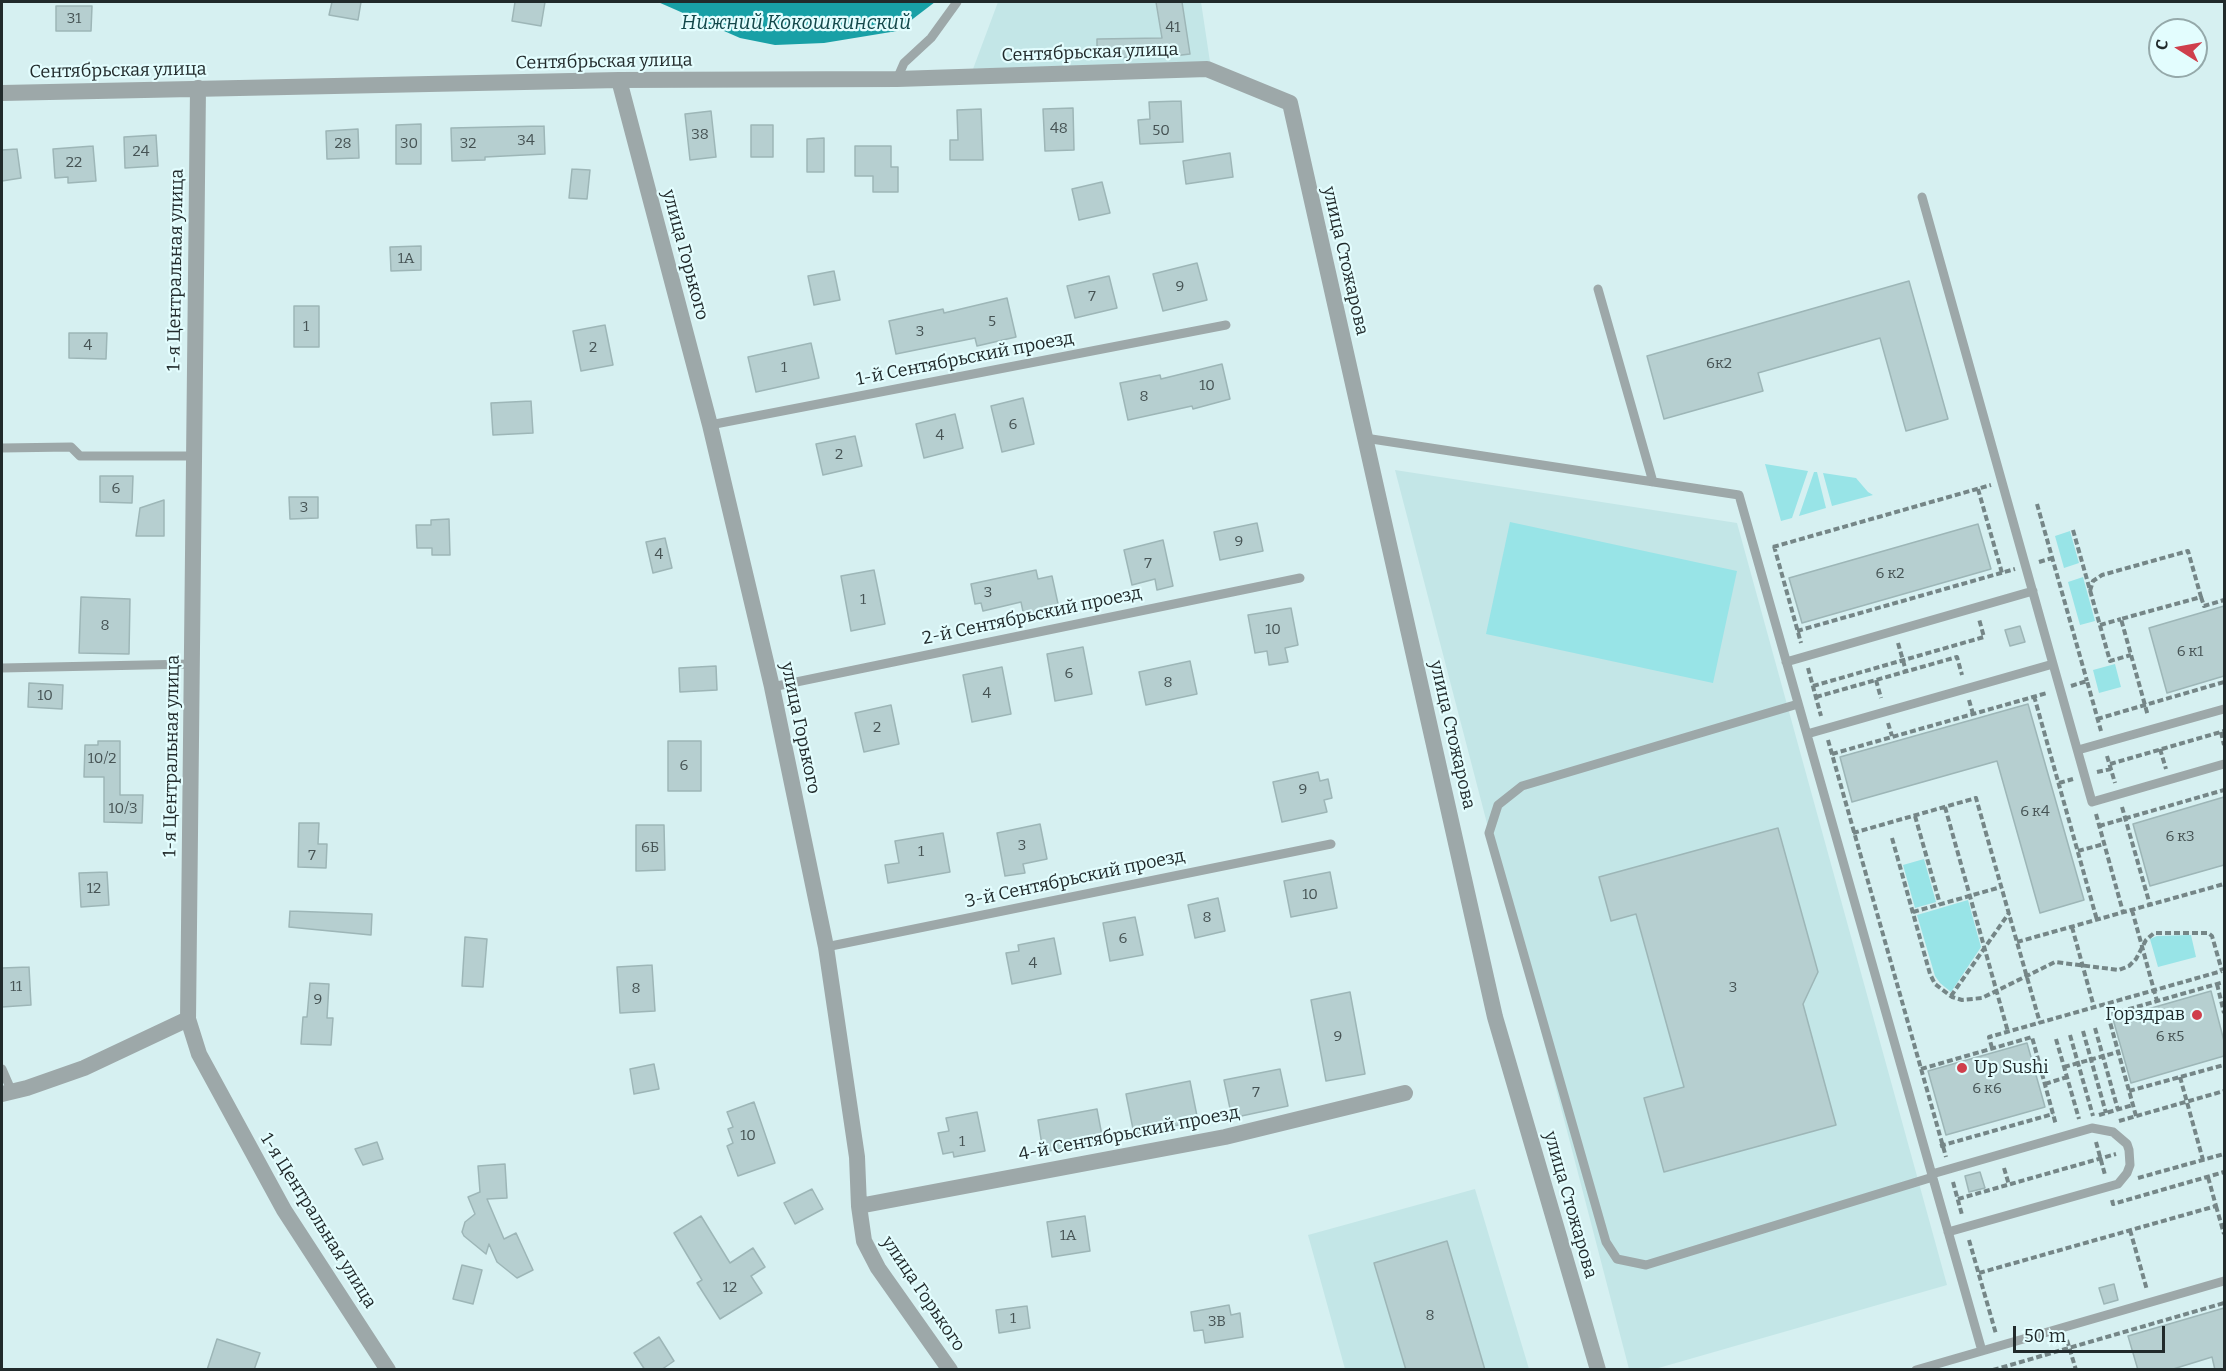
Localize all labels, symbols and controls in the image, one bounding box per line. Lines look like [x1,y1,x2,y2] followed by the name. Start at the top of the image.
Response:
[67,10,81,28] house number: 31
[681,11,911,35] water label: Нижний Кокошкинский
[2148,18,2208,78] north arrow
[1166,19,1180,37] house number: 41
[2152,38,2172,52] text: С
[1001,39,1179,67] street label: Сентябрьская улица
[515,50,693,74] street label: Сентябрьская улица
[29,59,207,83] street label: Сентябрьская улица
[1050,120,1068,138] house number: 48
[1152,122,1170,140] house number: 50
[691,126,709,144] house number: 38
[517,132,535,150] house number: 34
[334,135,352,153] house number: 28
[400,135,418,153] house number: 30
[460,135,476,153] house number: 32
[133,143,149,161] house number: 24
[66,154,82,172] house number: 22
[163,169,189,371] street label: 1-я Центральная улица
[1317,185,1373,337] street label: улица Стожарова
[657,188,713,322] street label: улица Горького
[398,250,414,268] house number: 1А
[1176,278,1184,296] house number: 9
[1088,288,1096,306] house number: 7
[988,313,996,331] house number: 5
[303,318,309,336] house number: 1
[916,323,924,341] house number: 3
[854,327,1076,391] street label: 1-й Сентябрьский проезд
[84,337,92,355] house number: 4
[589,339,597,357] house number: 2
[1706,355,1732,373] house number: 6к2
[781,359,787,377] house number: 1
[1199,377,1215,395] house number: 10
[1139,388,1149,406] house number: 8
[1009,416,1017,434] house number: 6
[936,427,944,445] house number: 4
[835,446,843,464] house number: 2
[112,480,120,498] house number: 6
[300,499,308,517] house number: 3
[1235,533,1243,551] house number: 9
[655,546,663,564] house number: 4
[1144,555,1152,573] house number: 7
[1876,565,1904,583] house number: 6 к2
[920,582,1144,650] street label: 2-й Сентябрьский проезд
[984,584,992,602] house number: 3
[860,591,866,609] house number: 1
[100,617,110,635] house number: 8
[1265,621,1281,639] house number: 10
[2177,643,2203,661] house number: 6 к1
[159,655,185,857] street label: 1-я Центральная улица
[1424,659,1480,811] street label: улица Стожарова
[776,660,824,796] street label: улица Горького
[1065,665,1073,683] house number: 6
[1163,674,1173,692] house number: 8
[983,685,991,703] house number: 4
[37,687,53,705] house number: 10
[873,719,881,737] house number: 2
[88,750,116,768] house number: 10/2
[680,757,688,775] house number: 6
[1299,781,1307,799] house number: 9
[109,800,137,818] house number: 10/3
[2020,803,2050,821] house number: 6 к4
[2165,828,2195,846] house number: 6 к3
[1018,837,1026,855] house number: 3
[641,839,659,857] house number: 6Б
[918,843,924,861] house number: 1
[963,845,1187,913] street label: 3-й Сентябрьский проезд
[308,847,316,865] house number: 7
[87,880,101,898] house number: 12
[1302,886,1318,904] house number: 10
[1202,909,1212,927] house number: 8
[1119,930,1127,948] house number: 6
[1029,955,1037,973] house number: 4
[10,978,22,996] house number: 11
[1729,979,1737,997] house number: 3
[631,980,641,998] house number: 8
[314,991,322,1009] house number: 9
[2105,1004,2185,1026] place label: Горздрав
[2190,1008,2204,1022] marker: Горздрав
[1334,1028,1342,1046] house number: 9
[2156,1028,2184,1046] house number: 6 к5
[1974,1057,2049,1079] place label: Up Sushi
[1955,1061,1969,1075] marker: Up Sushi
[1972,1080,2002,1098] house number: 6 к6
[1252,1084,1260,1102] house number: 7
[1017,1102,1241,1166] street label: 4-й Сентябрьский проезд
[740,1127,756,1145] house number: 10
[255,1129,381,1313] street label: 1-я Центральная улица
[1539,1129,1601,1281] street label: улица Стожарова
[959,1133,965,1151] house number: 1
[1060,1227,1076,1245] house number: 1А
[877,1232,969,1356] street label: улица Горького
[723,1279,737,1297] house number: 12
[1425,1307,1435,1325] house number: 8
[1010,1310,1016,1328] house number: 1
[1208,1313,1226,1331] house number: 3В
[2016,1314,2168,1352] scale bar
[2024,1325,2066,1347] text: 50 m

